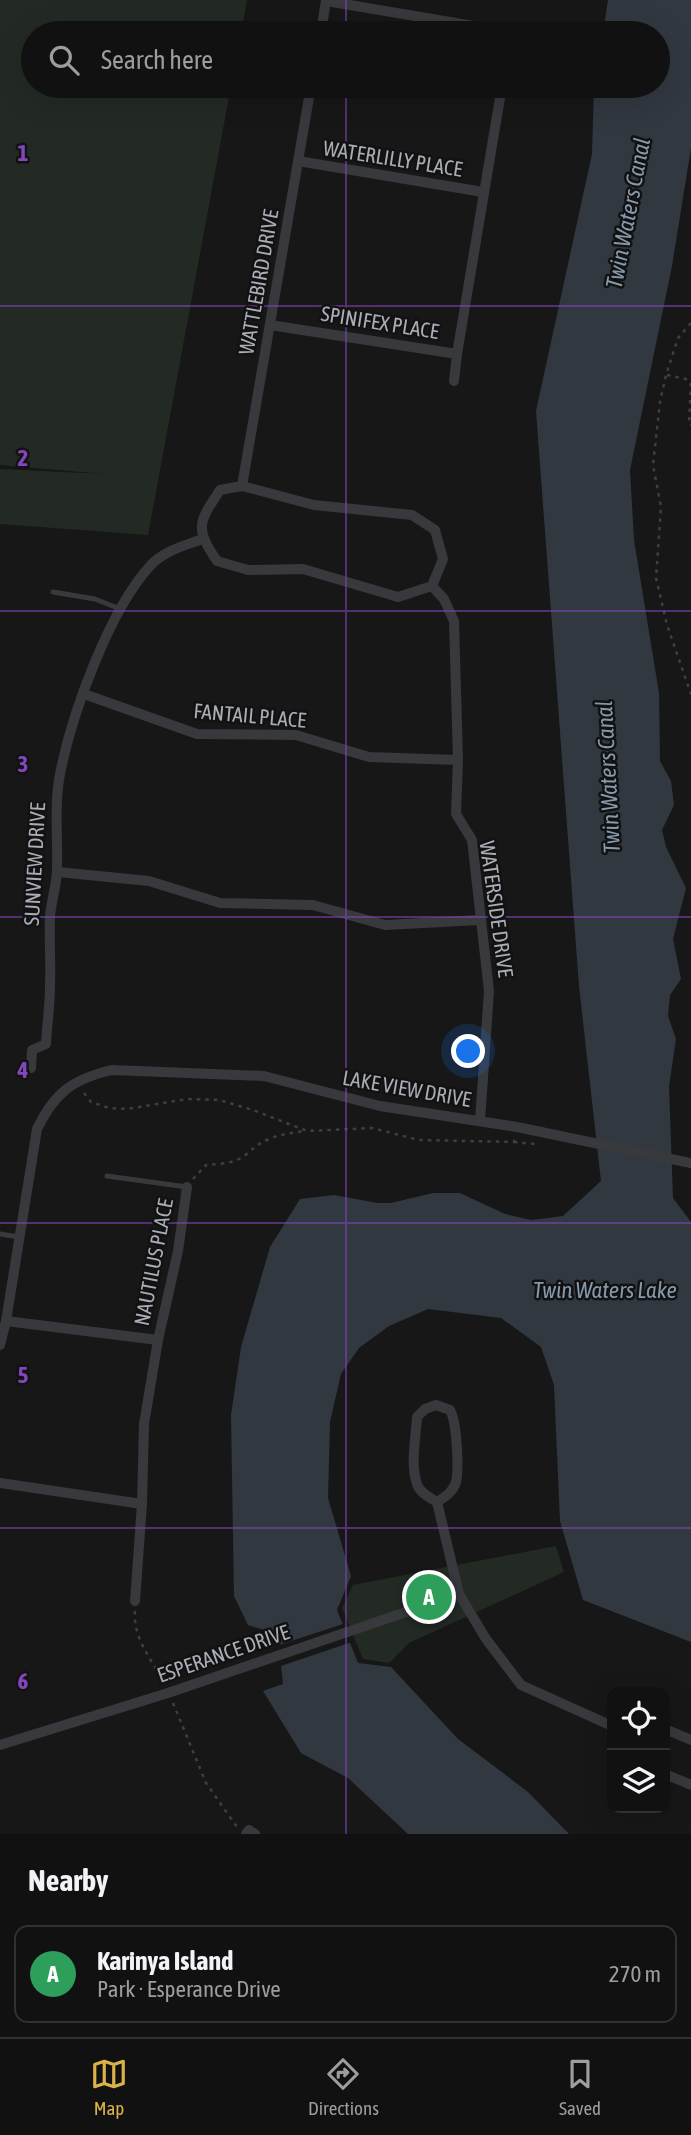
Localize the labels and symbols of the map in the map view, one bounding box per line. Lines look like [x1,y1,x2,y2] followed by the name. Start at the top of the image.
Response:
[322,135,464,181] street label: WATERLILLY PLACE
[601,135,655,291] water label: Twin Waters Canal
[18,140,29,166] text: 1
[233,207,283,356] street label: WATTLEBIRD DRIVE
[319,301,441,343] street label: SPINIFEX PLACE
[18,445,28,471] text: 2
[193,698,307,732] street label: FANTAIL PLACE
[591,700,625,854] water label: Twin Waters Canal
[18,751,28,777] text: 3
[19,802,49,926] street label: SUNVIEW DRIVE
[476,839,518,979] street label: WATERSIDE DRIVE
[451,1034,485,1068] your location
[17,1057,29,1083] text: 4
[341,1065,473,1111] street label: LAKE VIEW DRIVE
[129,1196,177,1328] street label: NAUTILUS PLACE
[533,1277,677,1303] water label: Twin Waters Lake
[18,1362,29,1388] text: 5
[406,1571,452,1623] pin: A
[154,1619,292,1687] street label: ESPERANCE DRIVE
[18,1668,29,1694] text: 6

